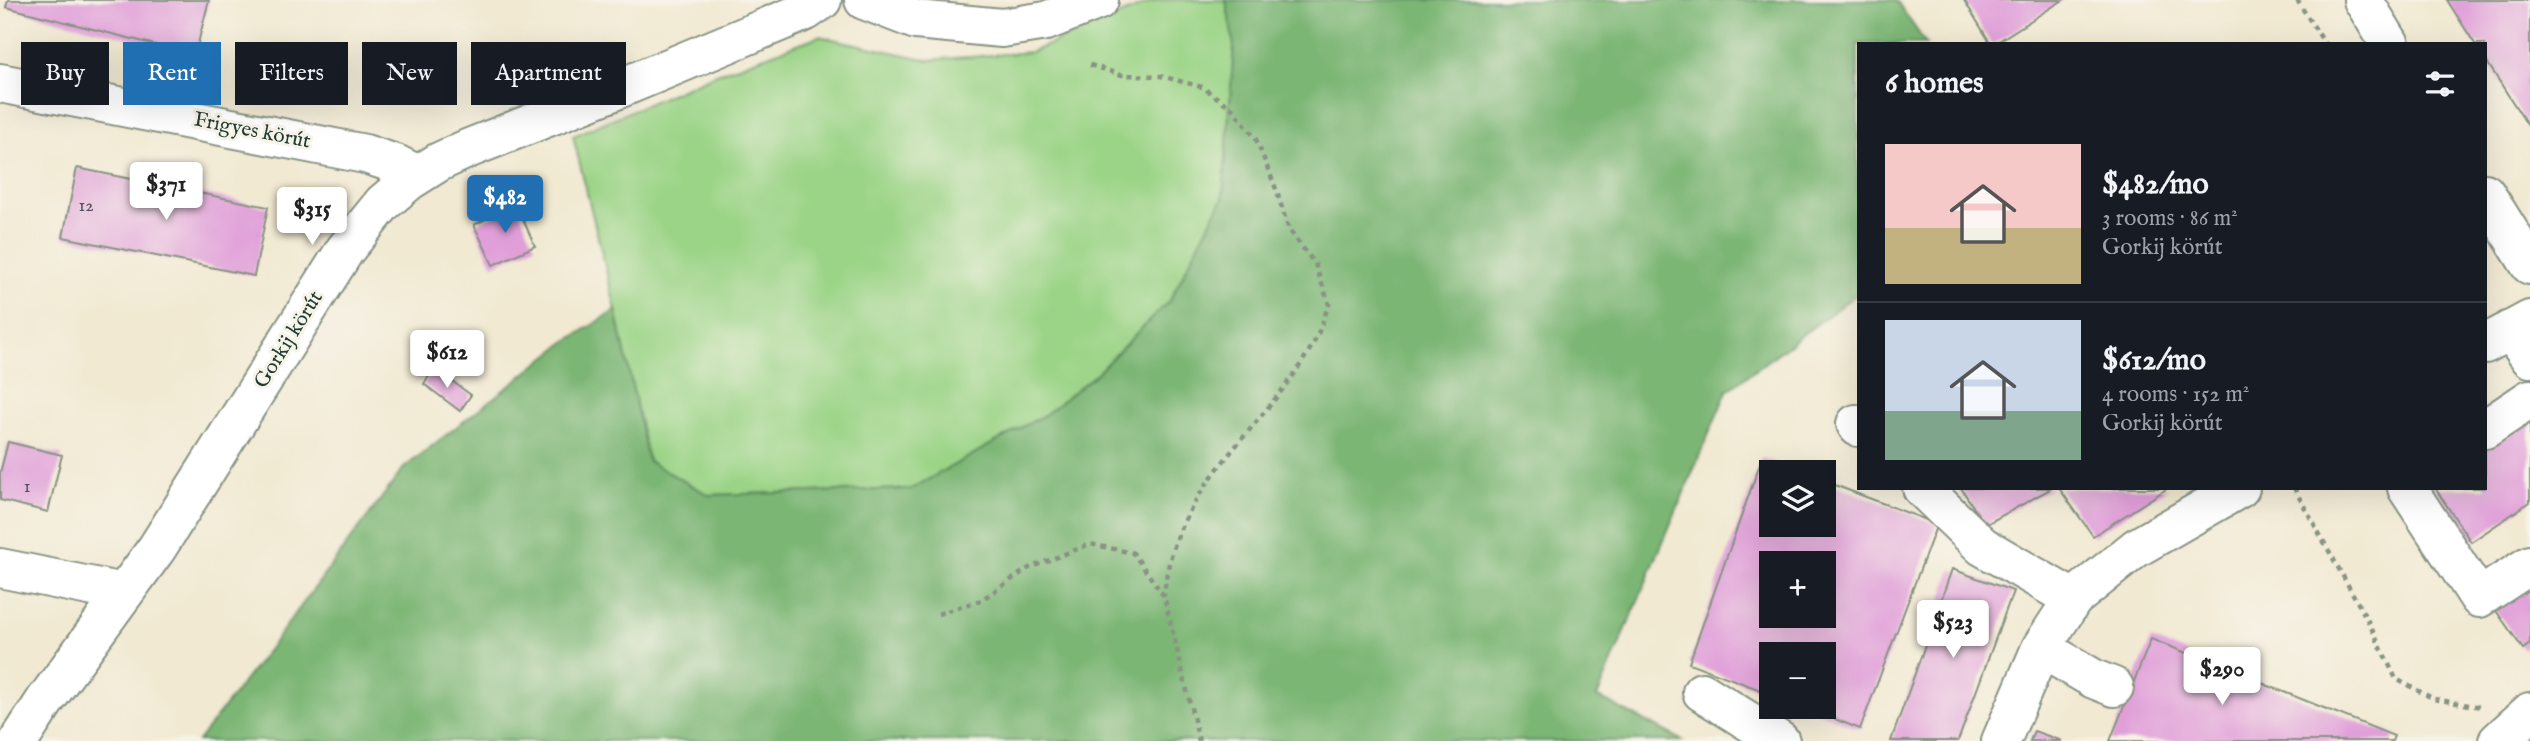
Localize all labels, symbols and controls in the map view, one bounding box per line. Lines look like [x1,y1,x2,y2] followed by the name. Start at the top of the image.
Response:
[21,42,109,105] chip: Buy
[123,42,221,105] chip: Rent
[235,42,348,105] chip: Filters
[362,42,457,105] chip: New
[471,42,626,105] chip: Apartment
[1885,65,1984,103] text: 6 homes
[2421,65,2459,103] icon: filters
[191,106,313,156] street label: Frigyes körút
[125,162,207,222] pin: $371
[2102,166,2209,204] text: $482/mo
[146,170,186,199] text: $371
[1941,172,2025,256] icon: home
[464,176,546,235] pin: $482
[483,183,527,212] text: $482
[271,188,353,247] pin: $315
[78,195,94,218] house number: 12
[293,195,331,224] text: $315
[2102,204,2238,233] text: 3 rooms · 86 m²
[2102,233,2223,262] text: Gorkij körút
[248,286,330,394] street label: Gorkij körút
[406,330,488,390] pin: $612
[426,338,468,367] text: $612
[2102,342,2206,380] text: $612/mo
[1941,348,2025,432] icon: home
[2102,380,2249,409] text: 4 rooms · 152 m²
[2102,409,2223,438] text: Gorkij körút
[1759,460,1836,719] map controls
[1759,460,1836,537] button: layers
[24,476,30,499] house number: 1
[1759,551,1836,628] button: +
[1912,600,1994,660] pin: $523
[1933,608,1973,637] text: $523
[1759,642,1836,719] button: −
[2181,648,2263,707] pin: $290
[2200,655,2244,684] text: $290

